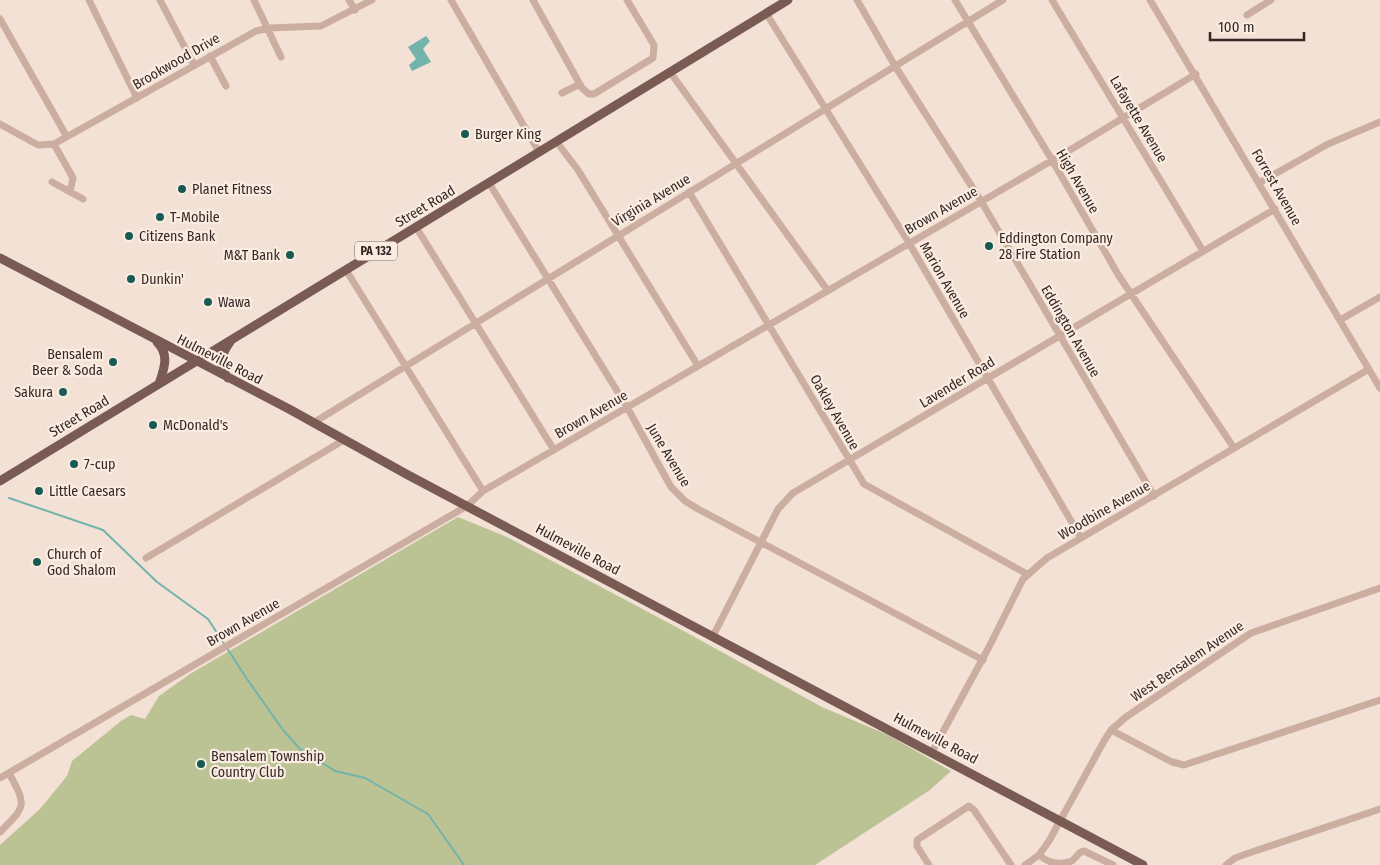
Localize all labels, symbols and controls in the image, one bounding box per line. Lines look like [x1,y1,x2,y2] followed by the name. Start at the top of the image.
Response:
[1210,10,1304,42] scale bar
[1218,18,1255,36] text: 100 m
[130,30,223,93] street label: Brookwood Drive
[1106,73,1171,166] street label: Lafayette Avenue
[475,126,541,143] place label: Burger King
[459,128,471,140] marker: Burger King
[1052,146,1103,216] street label: High Avenue
[1248,146,1305,228] street label: Forrest Avenue
[609,170,694,231] street label: Virginia Avenue
[192,181,272,198] place label: Planet Fitness
[392,182,458,231] street label: Street Road
[176,183,188,195] marker: Planet Fitness
[902,183,981,238] street label: Brown Avenue
[170,209,220,226] place label: T-Mobile
[154,211,166,223] marker: T-Mobile
[139,228,216,245] place label: Citizens Bank
[123,230,135,242] marker: Citizens Bank
[999,230,1114,263] place label: Eddington Company 28 Fire Station
[916,239,973,322] street label: Marion Avenue
[983,240,995,252] marker: Eddington Company 28 Fire Station
[355,242,397,260] road number: PA 132
[224,247,280,264] place label: M&T Bank
[284,249,296,261] marker: M&T Bank
[141,271,184,288] place label: Dunkin'
[125,273,137,285] marker: Dunkin'
[1037,282,1104,380] street label: Eddington Avenue
[218,294,251,311] place label: Wawa
[202,296,214,308] marker: Wawa
[174,331,265,388] street label: Hulmeville Road
[32,346,103,379] place label: Bensalem Beer & Soda
[917,353,998,412] street label: Lavender Road
[107,356,119,368] marker: Bensalem Beer & Soda
[806,372,863,453] street label: Oakley Avenue
[14,384,53,401] place label: Sakura
[57,386,69,398] marker: Sakura
[552,387,631,442] street label: Brown Avenue
[46,392,112,441] street label: Street Road
[163,417,228,434] place label: McDonald's
[147,419,159,431] marker: McDonald's
[643,421,694,490] street label: June Avenue
[84,456,116,473] place label: 7-cup
[68,458,80,470] marker: 7-cup
[1055,477,1153,544] street label: Woodbine Avenue
[49,483,126,500] place label: Little Caesars
[33,485,45,497] marker: Little Caesars
[533,520,623,579] street label: Hulmeville Road
[47,546,116,579] place label: Church of God Shalom
[31,556,43,568] marker: Church of God Shalom
[204,595,283,650] street label: Brown Avenue
[1128,617,1247,705] street label: West Bensalem Avenue
[891,709,981,768] street label: Hulmeville Road
[211,748,324,781] place label: Bensalem Township Country Club
[195,758,207,770] marker: Bensalem Township Country Club

